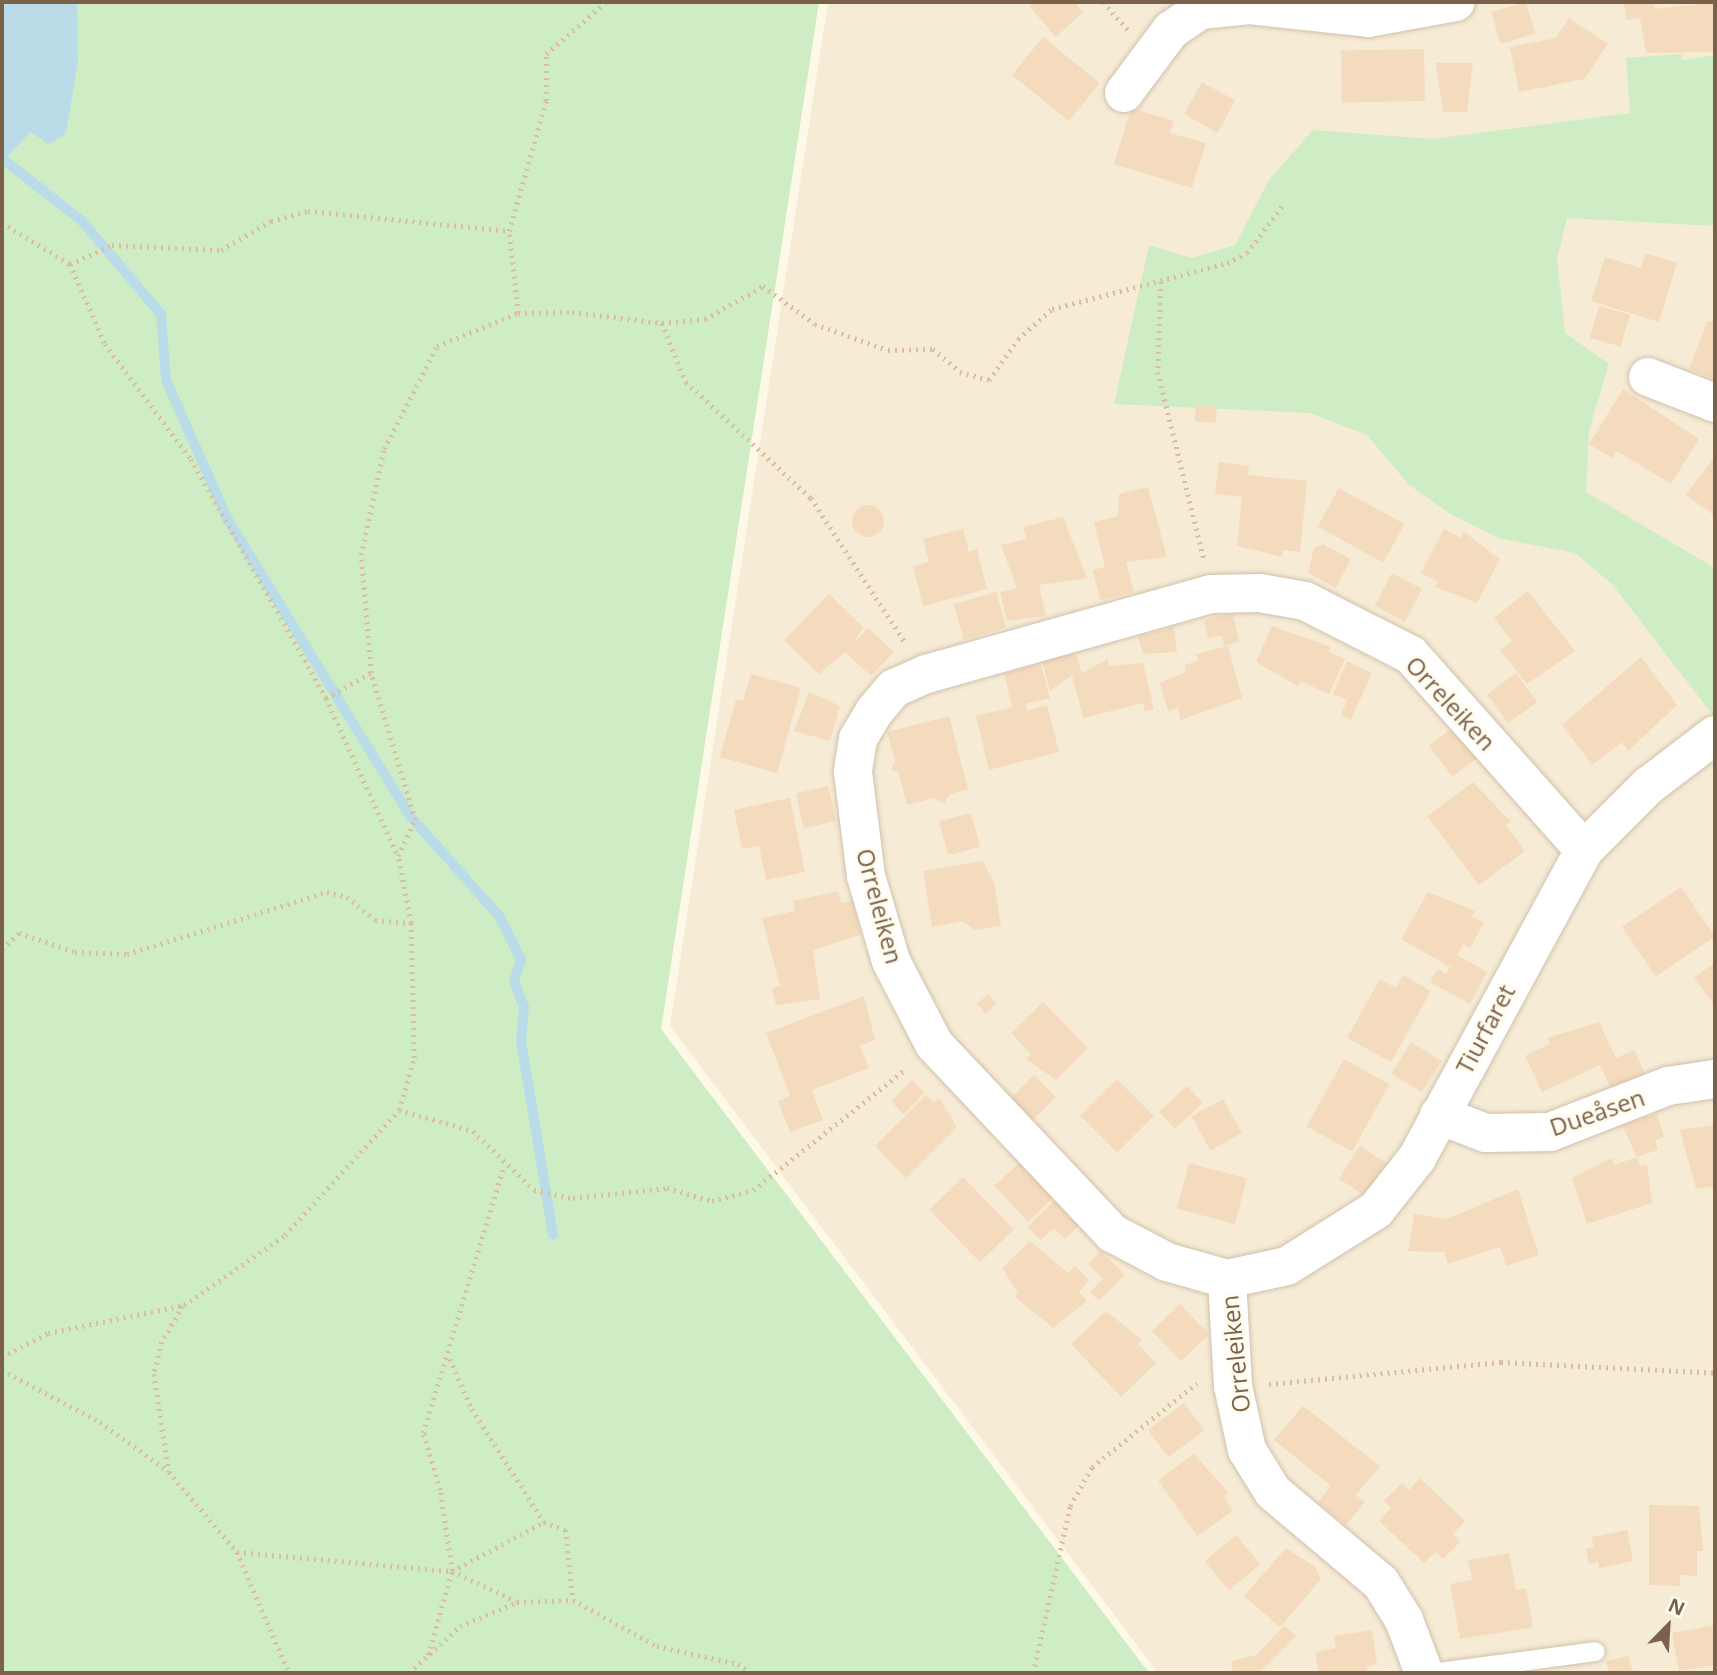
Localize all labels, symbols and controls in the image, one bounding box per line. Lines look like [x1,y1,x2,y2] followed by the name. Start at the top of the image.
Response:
[1400,650,1502,756] street label: Orreleiken
[851,845,909,967] street label: Orreleiken
[1450,979,1520,1079] street label: Tiurfaret
[1546,1082,1648,1142] street label: Dueåsen
[1215,1294,1255,1414] street label: Orreleiken
[1633,1591,1703,1661] north arrow
[1664,1592,1689,1622] text: N

